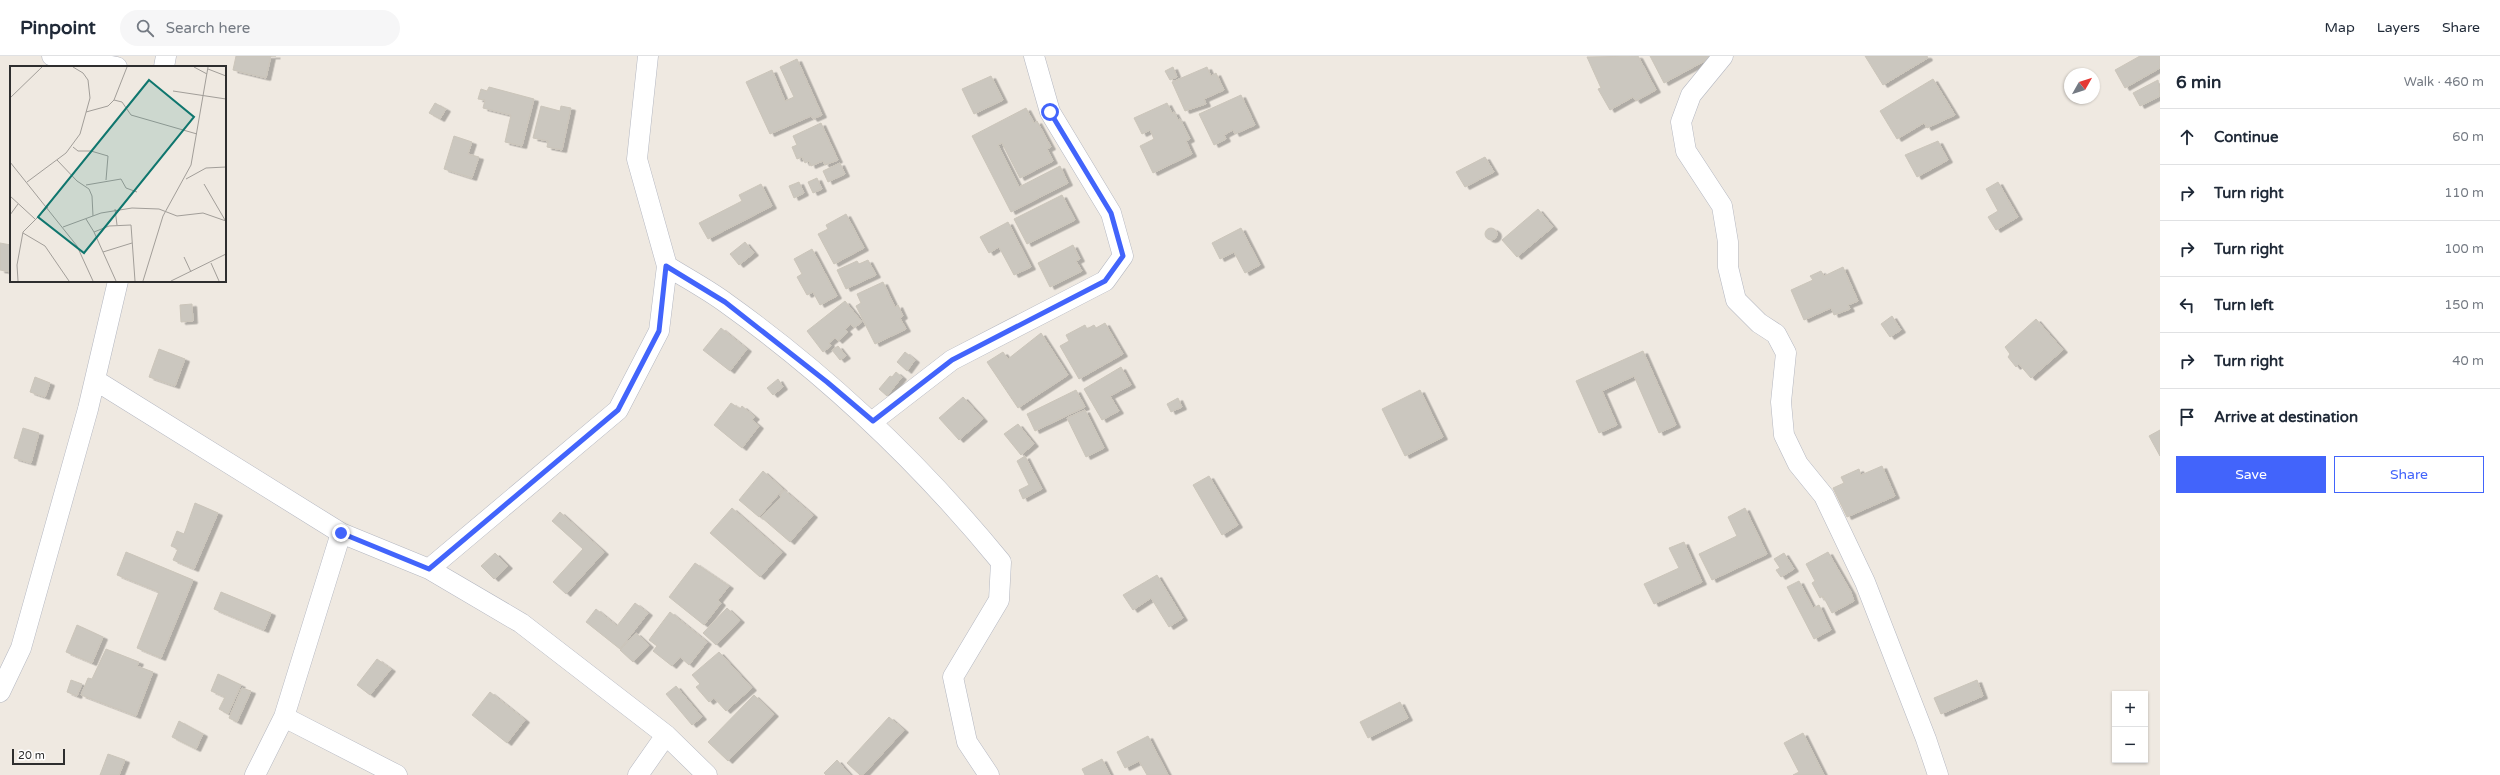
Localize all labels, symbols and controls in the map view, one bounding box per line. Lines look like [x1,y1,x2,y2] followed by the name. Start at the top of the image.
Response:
[120,10,400,46] search box
[20,17,96,39] text: Pinpoint
[134,17,156,39] icon: search
[166,19,250,37] text: Search here
[2325,19,2355,36] text: Map
[2377,19,2420,36] text: Layers
[2442,19,2480,36] text: Share
[10,66,226,282] inset map
[2064,68,2100,104] north arrow
[2176,72,2221,93] text: 6 min
[2404,74,2484,90] text: Walk · 460 m
[1041,103,1059,121] route start
[2176,126,2198,148] icon: ahead
[2214,128,2278,146] text: Continue
[2452,129,2484,145] text: 60 m
[2176,182,2198,204] icon: right
[2214,184,2284,202] text: Turn right
[2444,185,2484,201] text: 110 m
[2176,238,2198,260] icon: right
[2214,240,2284,258] text: Turn right
[2444,241,2484,257] text: 100 m
[2176,294,2198,316] icon: left
[2214,296,2274,314] text: Turn left
[2444,297,2484,313] text: 150 m
[2176,350,2198,372] icon: right
[2214,352,2284,370] text: Turn right
[2452,353,2484,369] text: 40 m
[2176,406,2198,428] icon: arrive
[2214,408,2358,426] text: Arrive at destination
[2176,456,2326,493] button: Save
[2334,456,2484,493] button: Share
[332,524,350,542] route end
[2112,691,2148,763] map controls
[2112,691,2148,727] button: +
[2112,727,2148,763] button: −
[12,747,65,766] scale bar
[18,749,45,762] text: 20 m

